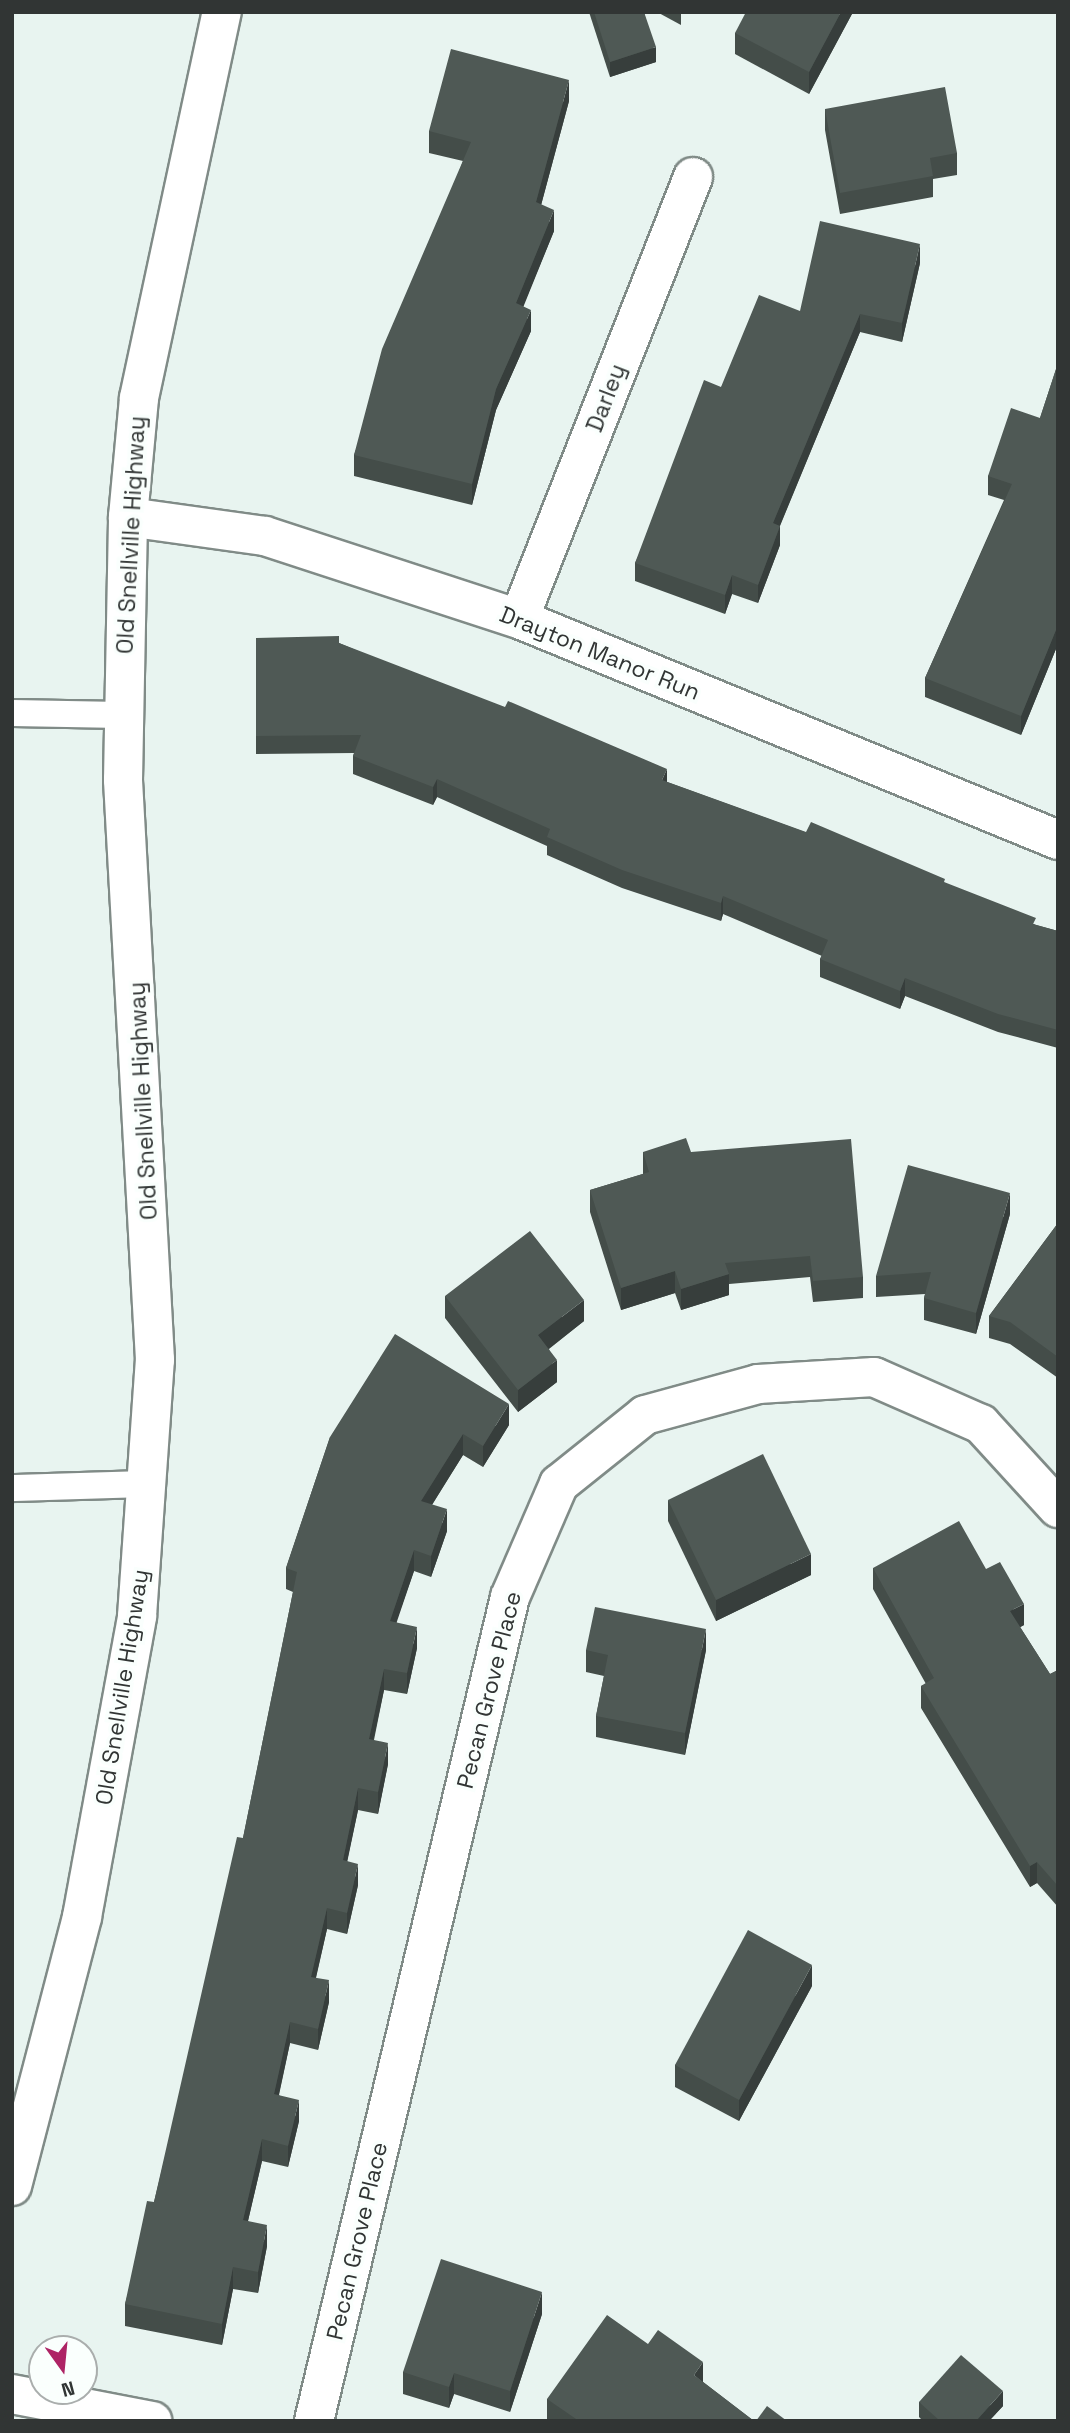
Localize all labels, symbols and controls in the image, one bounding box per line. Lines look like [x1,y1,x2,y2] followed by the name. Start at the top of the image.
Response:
[580,360,632,436] street label: Darley
[111,415,151,655] street label: Old Snellville Highway
[496,600,704,706] street label: Drayton Manor Run
[123,981,163,1221] street label: Old Snellville Highway
[90,1567,154,1807] street label: Old Snellville Highway
[451,1588,527,1792] street label: Pecan Grove Place
[321,2139,393,2343] street label: Pecan Grove Place
[28,2335,98,2405] north arrow
[59,2375,77,2403] text: N

